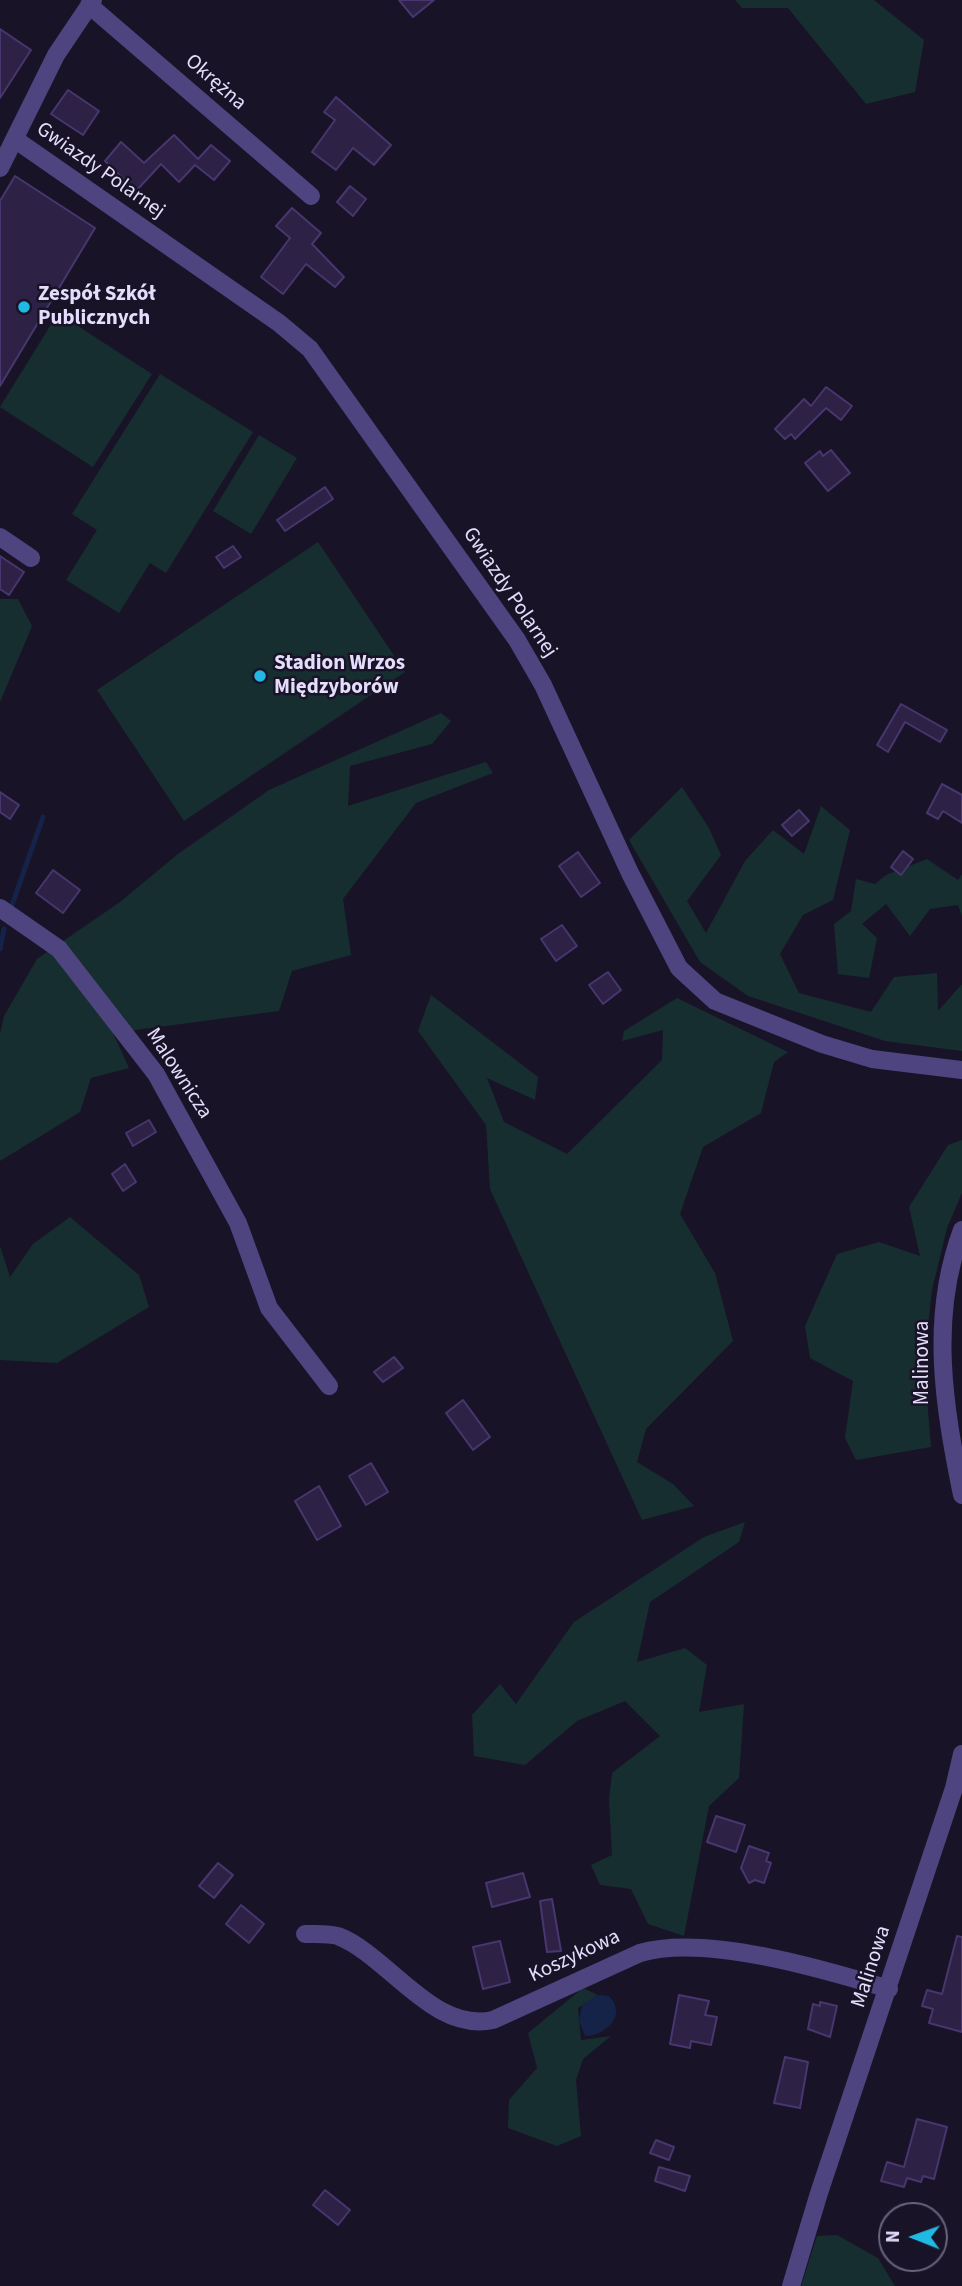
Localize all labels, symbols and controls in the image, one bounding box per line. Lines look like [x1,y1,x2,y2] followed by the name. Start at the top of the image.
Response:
[179,50,251,116] street label: Okrężna
[31,117,169,225] street label: Gwiazdy Polarnej
[38,282,156,332] place label: Zespół Szkół Publicznych
[16,299,32,315] marker: Zespół Szkół Publicznych
[456,523,562,663] street label: Gwiazdy Polarnej
[274,651,405,701] place label: Stadion Wrzos Międzyborów
[252,668,268,684] marker: Stadion Wrzos Międzyborów
[139,1024,217,1124] street label: Malownicza
[910,1321,936,1405] street label: Malinowa
[847,1923,897,2011] street label: Malinowa
[525,1925,625,1989] street label: Koszykowa
[878,2202,948,2272] north arrow
[880,2230,907,2243] text: N

